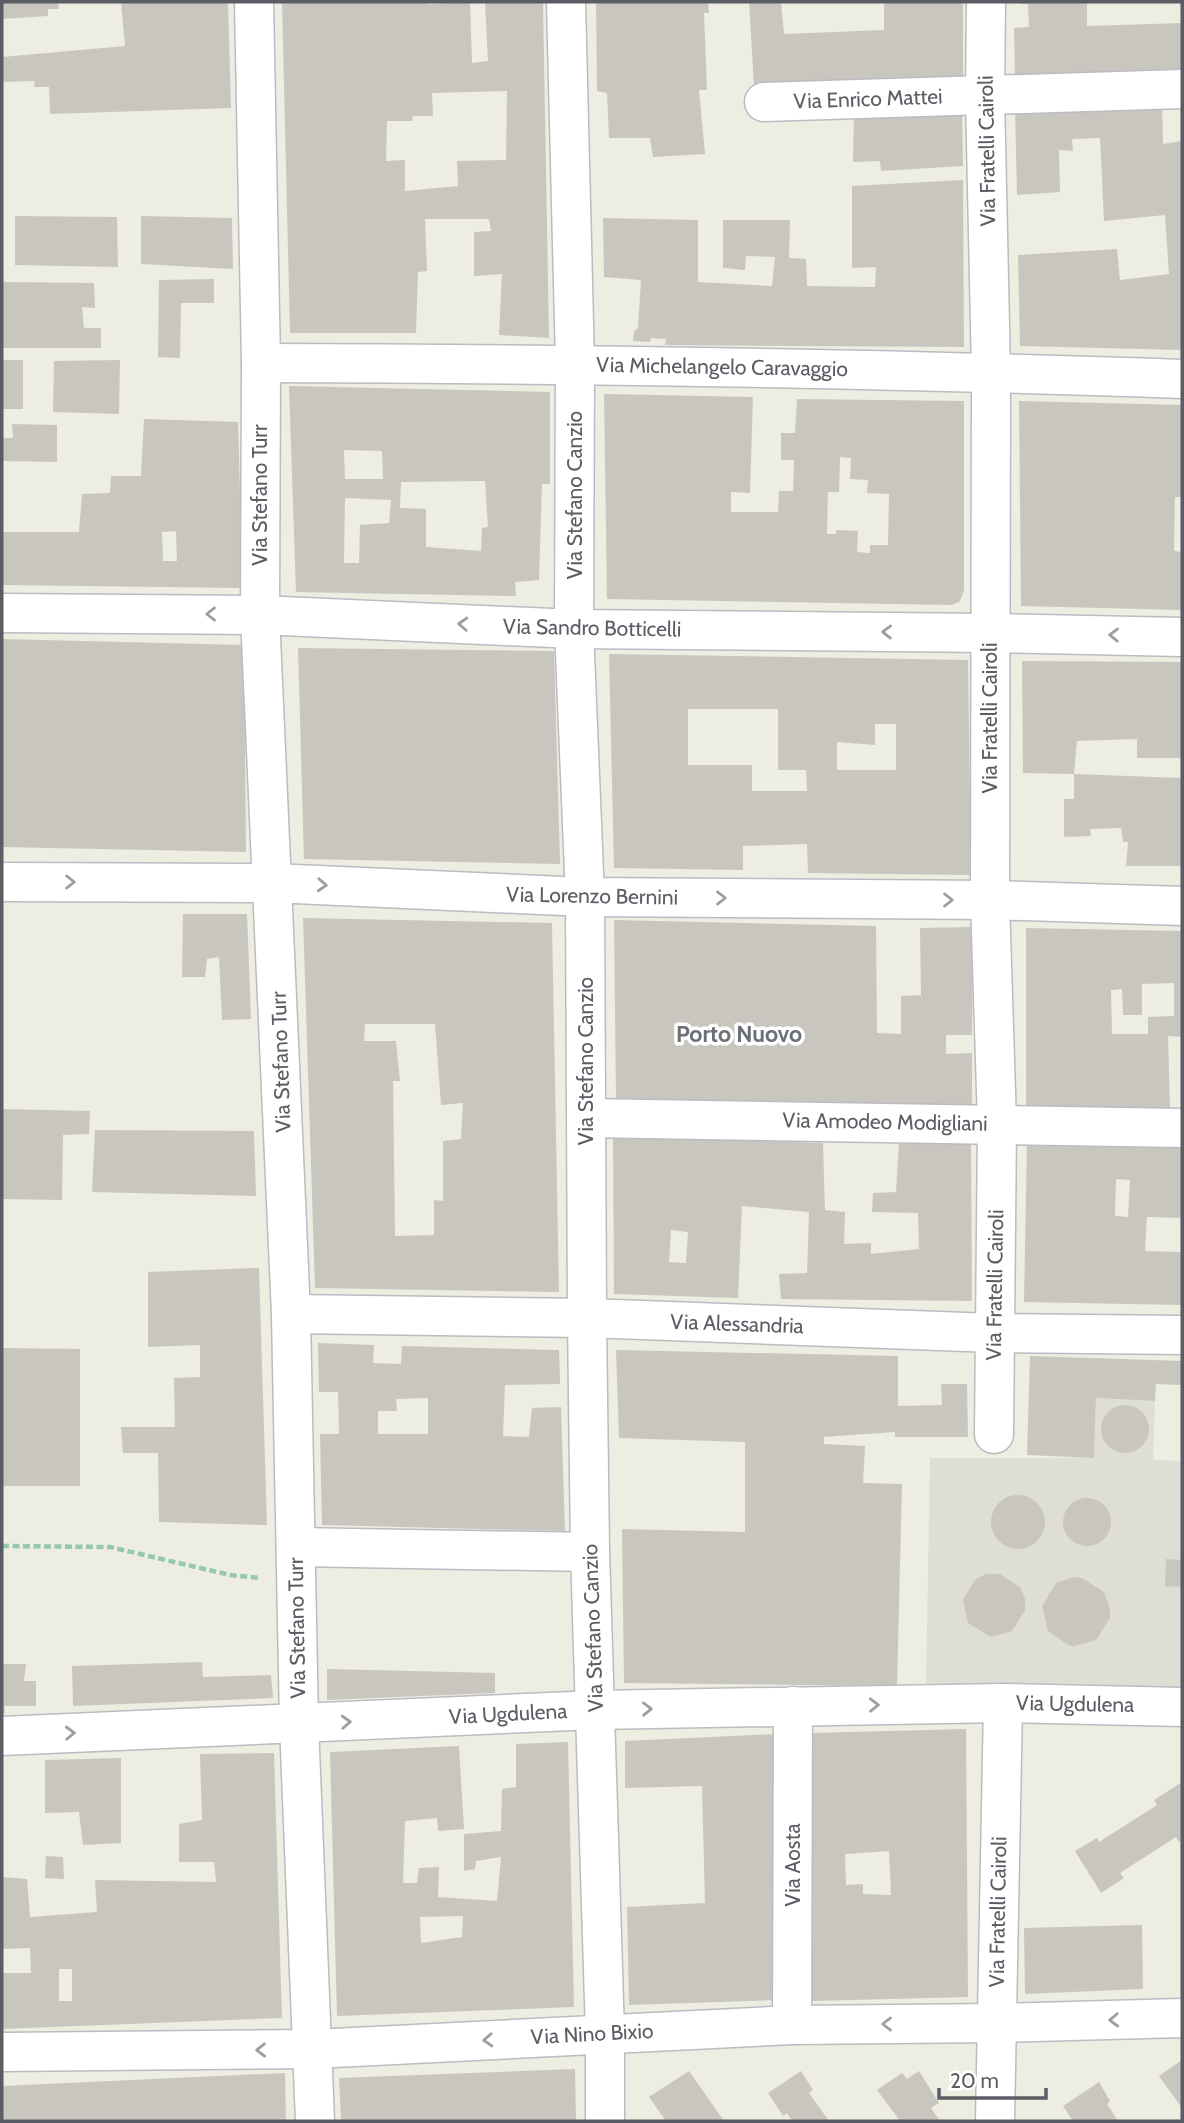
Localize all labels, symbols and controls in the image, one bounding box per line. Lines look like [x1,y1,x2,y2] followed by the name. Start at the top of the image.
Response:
[973,75,1000,227] street label: Via Fratelli Cairoli
[793,83,943,114] street label: Via Enrico Mattei
[596,352,848,381] street label: Via Michelangelo Caravaggio
[562,411,587,579] street label: Via Stefano Canzio
[247,424,272,566] street label: Via Stefano Turr
[206,606,216,622] one-way arrow
[503,613,681,642] street label: Via Sandro Botticelli
[457,617,468,632] one-way arrow
[881,624,891,640] one-way arrow
[1108,628,1119,643] one-way arrow
[977,642,1002,794] street label: Via Fratelli Cairoli
[65,874,76,890] one-way arrow
[317,878,328,893] one-way arrow
[506,882,678,909] street label: Via Lorenzo Bernini
[716,890,726,906] one-way arrow
[943,892,954,908] one-way arrow
[573,977,598,1145] street label: Via Stefano Canzio
[266,991,295,1133] street label: Via Stefano Turr
[676,1020,802,1048] district label: Porto Nuovo
[782,1107,988,1136] street label: Via Amodeo Modigliani
[981,1209,1008,1361] street label: Via Fratelli Cairoli
[670,1309,804,1338] street label: Via Alessandria
[577,1543,608,1713] street label: Via Stefano Canzio
[283,1557,310,1699] street label: Via Stefano Turr
[1016,1690,1134,1717] street label: Via Ugdulena
[869,1697,880,1712] one-way arrow
[448,1698,568,1729] street label: Via Ugdulena
[642,1701,653,1716] one-way arrow
[341,1714,352,1729] one-way arrow
[65,1726,76,1741] one-way arrow
[780,1823,805,1907] street label: Via Aosta
[984,1836,1011,1988] street label: Via Fratelli Cairoli
[1108,2012,1119,2027] one-way arrow
[881,2016,891,2032] one-way arrow
[530,2018,654,2049] street label: Via Nino Bixio
[482,2032,493,2047] one-way arrow
[255,2042,265,2058] one-way arrow
[939,2056,1046,2100] scale bar
[950,2068,999,2093] text: 20 m

